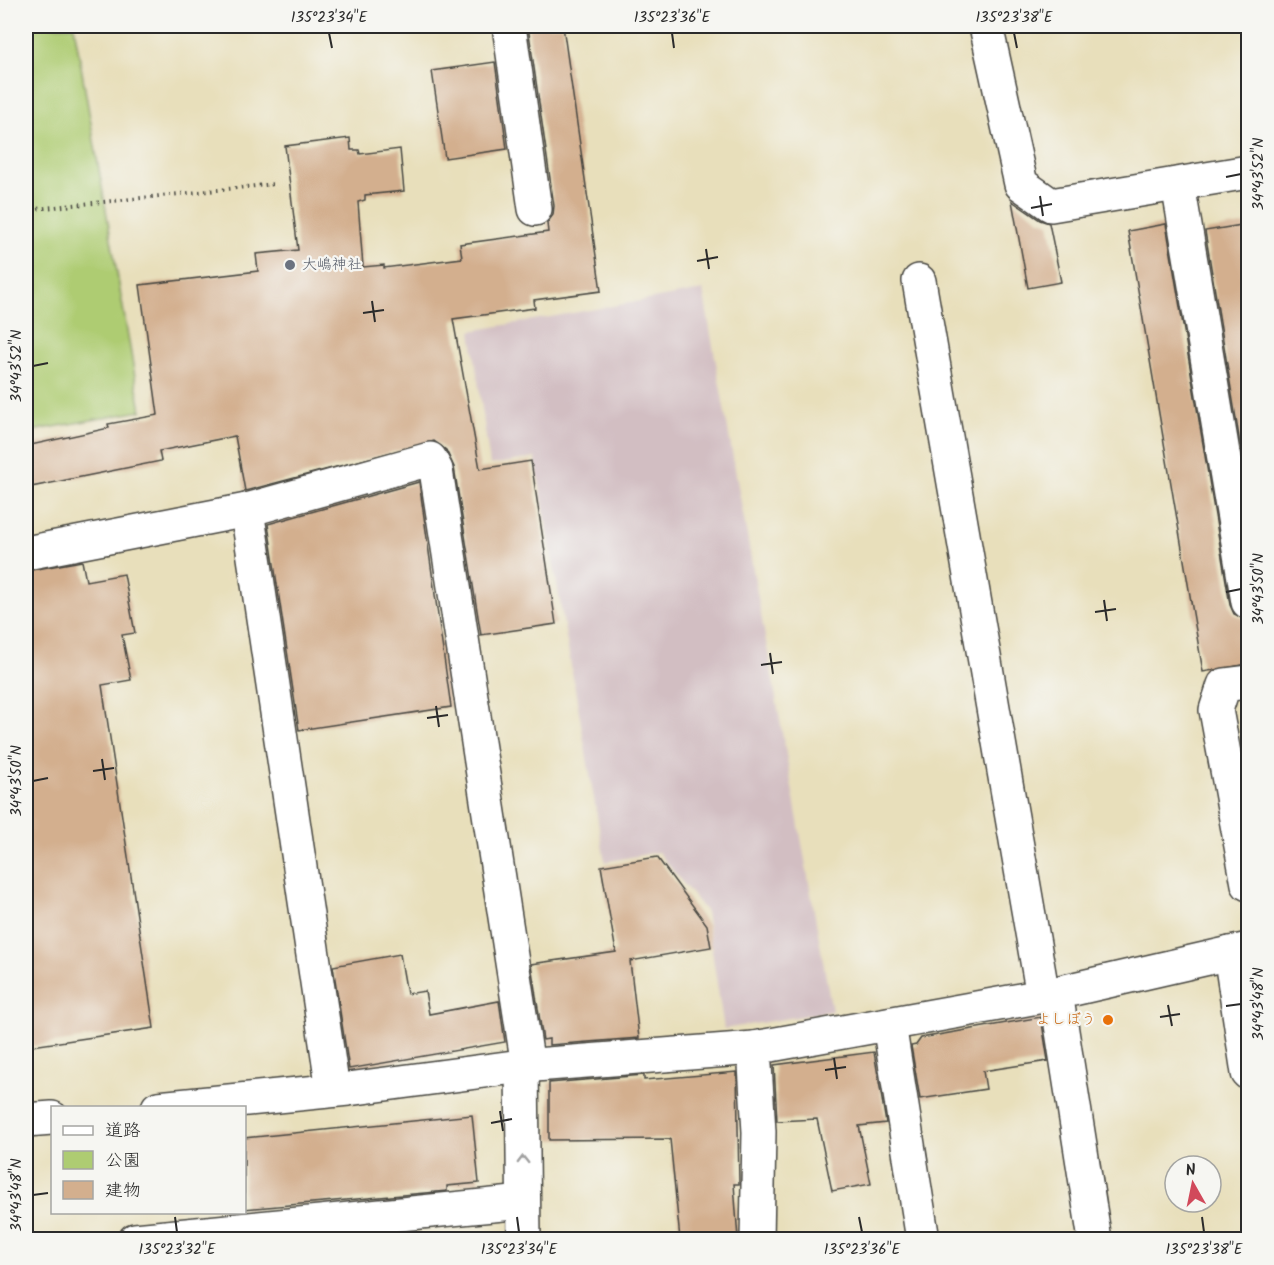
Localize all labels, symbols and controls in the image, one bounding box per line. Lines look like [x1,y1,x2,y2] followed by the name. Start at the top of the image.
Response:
[291,6,368,30] text: 135°23'34"E
[634,6,711,30] text: 135°23'36"E
[975,6,1054,30] text: 135°23'38"E
[1247,138,1271,210] text: 34°43'52"N
[302,253,362,277] place label: 大嶋神社
[283,258,297,272] marker: 大嶋神社
[5,330,29,402] text: 34°43'52"N
[1247,553,1271,625] text: 34°43'50"N
[5,745,29,817] text: 34°43'50"N
[1247,967,1271,1041] text: 34°43'48"N
[1036,1008,1096,1032] place label: よしぼう
[1101,1013,1115,1027] marker: よしぼう
[51,1106,246,1214] legend
[105,1117,141,1146] text: 道路
[105,1147,141,1176] text: 公園
[1163,1154,1223,1214] north arrow
[517,1156,529,1165] one-way arrow
[5,1158,29,1232] text: 34°43'48"N
[1184,1158,1198,1184] text: N
[105,1177,141,1206] text: 建物
[139,1238,217,1262] text: 135°23'32"E
[481,1238,558,1262] text: 135°23'34"E
[824,1238,901,1262] text: 135°23'36"E
[1165,1238,1244,1262] text: 135°23'38"E

